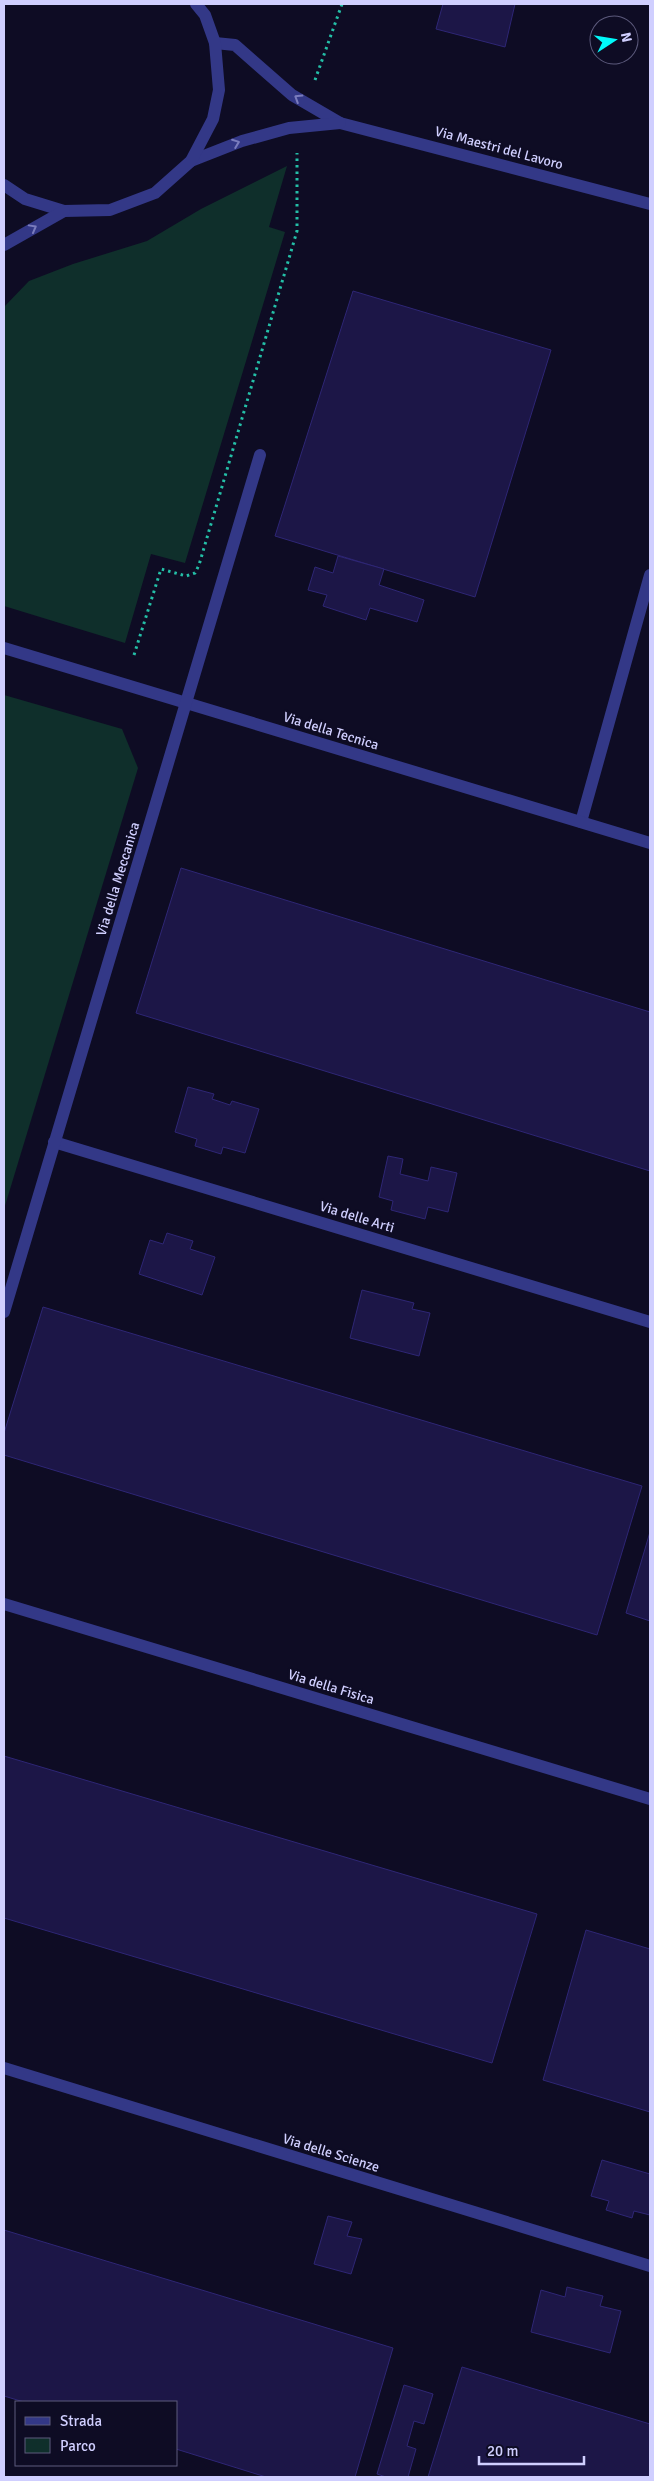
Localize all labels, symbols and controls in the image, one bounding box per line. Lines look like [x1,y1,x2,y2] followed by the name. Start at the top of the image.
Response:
[589,15,639,65] north arrow
[617,31,636,44] text: N
[294,95,304,104] one-way arrow
[433,123,565,173] street label: Via Maestri del Lavoro
[231,139,240,149] one-way arrow
[28,224,37,234] one-way arrow
[281,708,381,754] street label: Via della Tecnica
[93,820,143,938] street label: Via della Meccanica
[318,1198,396,1236] street label: Via delle Arti
[286,1666,376,1708] street label: Via della Fisica
[280,2130,382,2176] street label: Via delle Scienze
[15,2401,178,2466] legend
[60,2412,102,2430] text: Strada
[479,2434,584,2466] scale bar
[60,2437,96,2455] text: Parco
[487,2442,518,2460] text: 20 m

